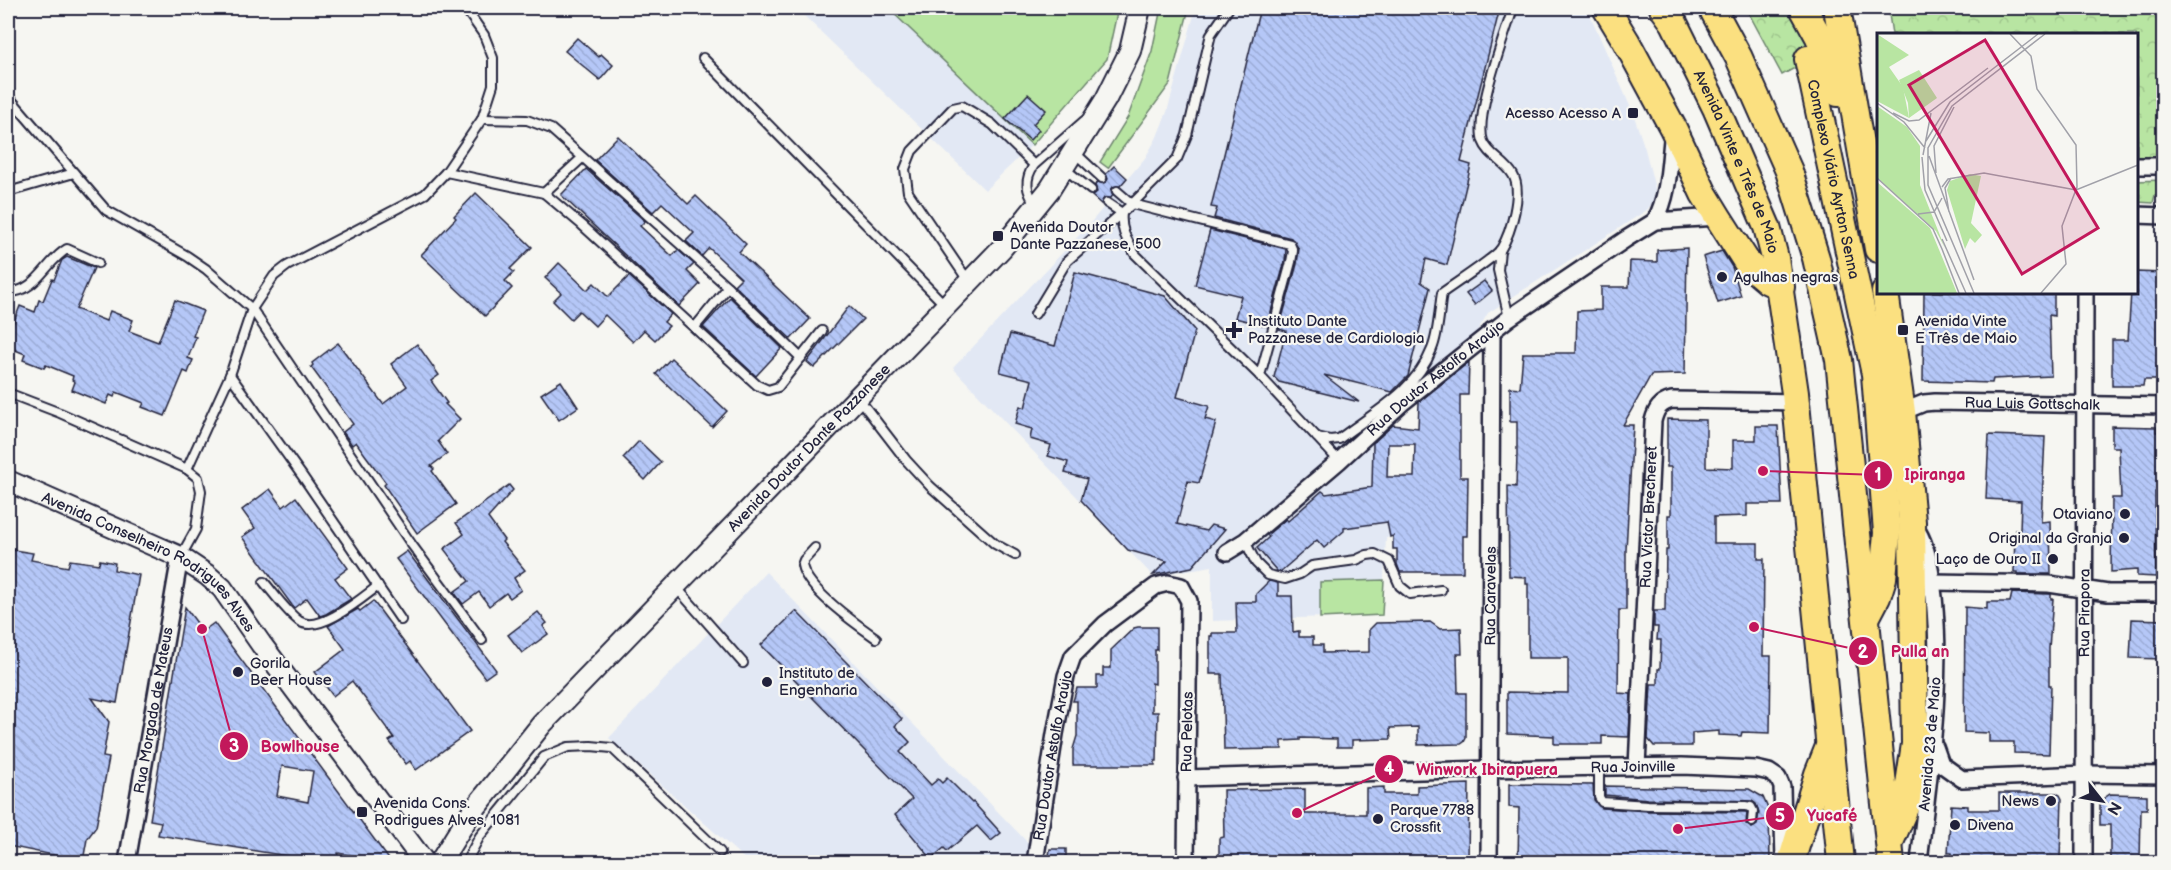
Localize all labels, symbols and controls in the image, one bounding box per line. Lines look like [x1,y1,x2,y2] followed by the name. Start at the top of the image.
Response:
[1877,33,2138,294] inset map
[1689,67,1782,255] street label: Avenida Vinte e Três de Maio
[1803,78,1864,281] street label: Complexo Viário Ayrton Senna
[1506,104,1622,123] place label: Acesso Acesso A
[1626,106,1640,120] marker: Acesso Acesso A
[1010,218,1161,254] place label: Avenida Doutor Dante Pazzanese, 500
[991,229,1005,243] marker: Avenida Doutor Dante Pazzanese, 500
[1734,268,1839,287] place label: Agulhas negras
[1715,270,1729,284] marker: Agulhas negras
[1248,312,1425,348] place label: Instituto Dante Pazzanese de Cardiologia
[1915,312,2017,348] place label: Avenida Vinte E Três de Maio
[1363,316,1509,441] street label: Rua Doutor Astolfo Araújo
[1225,321,1243,339] marker: Instituto Dante Pazzanese de Cardiologia
[1896,323,1910,337] marker: Avenida Vinte E Três de Maio
[724,360,895,536] street label: Avenida Doutor Dante Pazzanese
[1964,394,2101,415] street label: Rua Luis Gottschalk
[1636,445,1662,589] street label: Rua Victor Brecheret
[1863,458,1978,492] callout: Ipiranga
[1874,465,1882,486] text: 1
[1905,466,1965,485] text: Ipiranga
[39,488,259,636] street label: Avenida Conselheiro Rodrigues Alves
[2053,505,2113,524] place label: Otaviano
[2118,507,2132,521] marker: Otaviano
[1989,529,2112,548] place label: Original da Granja
[2117,531,2131,545] marker: Original da Granja
[1481,546,1501,646] street label: Rua Caravelas
[1935,550,2041,569] place label: Laço de Ouro II
[2046,552,2060,566] marker: Laço de Ouro II
[2075,568,2095,658] street label: Rua Pirapora
[130,625,178,795] street label: Rua Morgado de Mateus
[1848,634,1961,668] callout: Pulla an
[1858,642,1869,663] text: 2
[1891,643,1949,662] text: Pulla an
[250,654,332,690] place label: Gorila Beer House
[779,664,858,700] place label: Instituto de Engenharia
[231,665,245,679] marker: Gorila Beer House
[1029,667,1077,842] street label: Rua Doutor Astolfo Araújo
[760,675,774,689] marker: Instituto de Engenharia
[1915,676,1946,812] street label: Avenida 23 de Maio
[1177,691,1198,773] street label: Rua Pelotas
[219,729,352,763] callout: Bowlhouse
[229,736,239,757] text: 3
[261,738,339,757] text: Bowlhouse
[1374,752,1570,786] callout: Winwork Ibirapuera
[1590,757,1676,777] street label: Rua Joinville
[1384,759,1395,780] text: 4
[1416,761,1558,780] text: Winwork Ibirapuera
[2072,771,2132,831] north arrow
[2001,792,2040,811] place label: News
[374,794,520,830] place label: Avenida Cons. Rodrigues Alves, 1081
[2044,794,2058,808] marker: News
[2102,798,2125,818] text: N
[1765,799,1869,833] callout: Yucafé
[1390,801,1475,837] place label: Parque 7788 Crossfit
[355,805,369,819] marker: Avenida Cons. Rodrigues Alves, 1081
[1775,806,1785,827] text: 5
[1807,807,1858,826] text: Yucafé
[1371,812,1385,826] marker: Parque 7788 Crossfit
[1967,816,2014,835] place label: Divena
[1948,818,1962,832] marker: Divena

